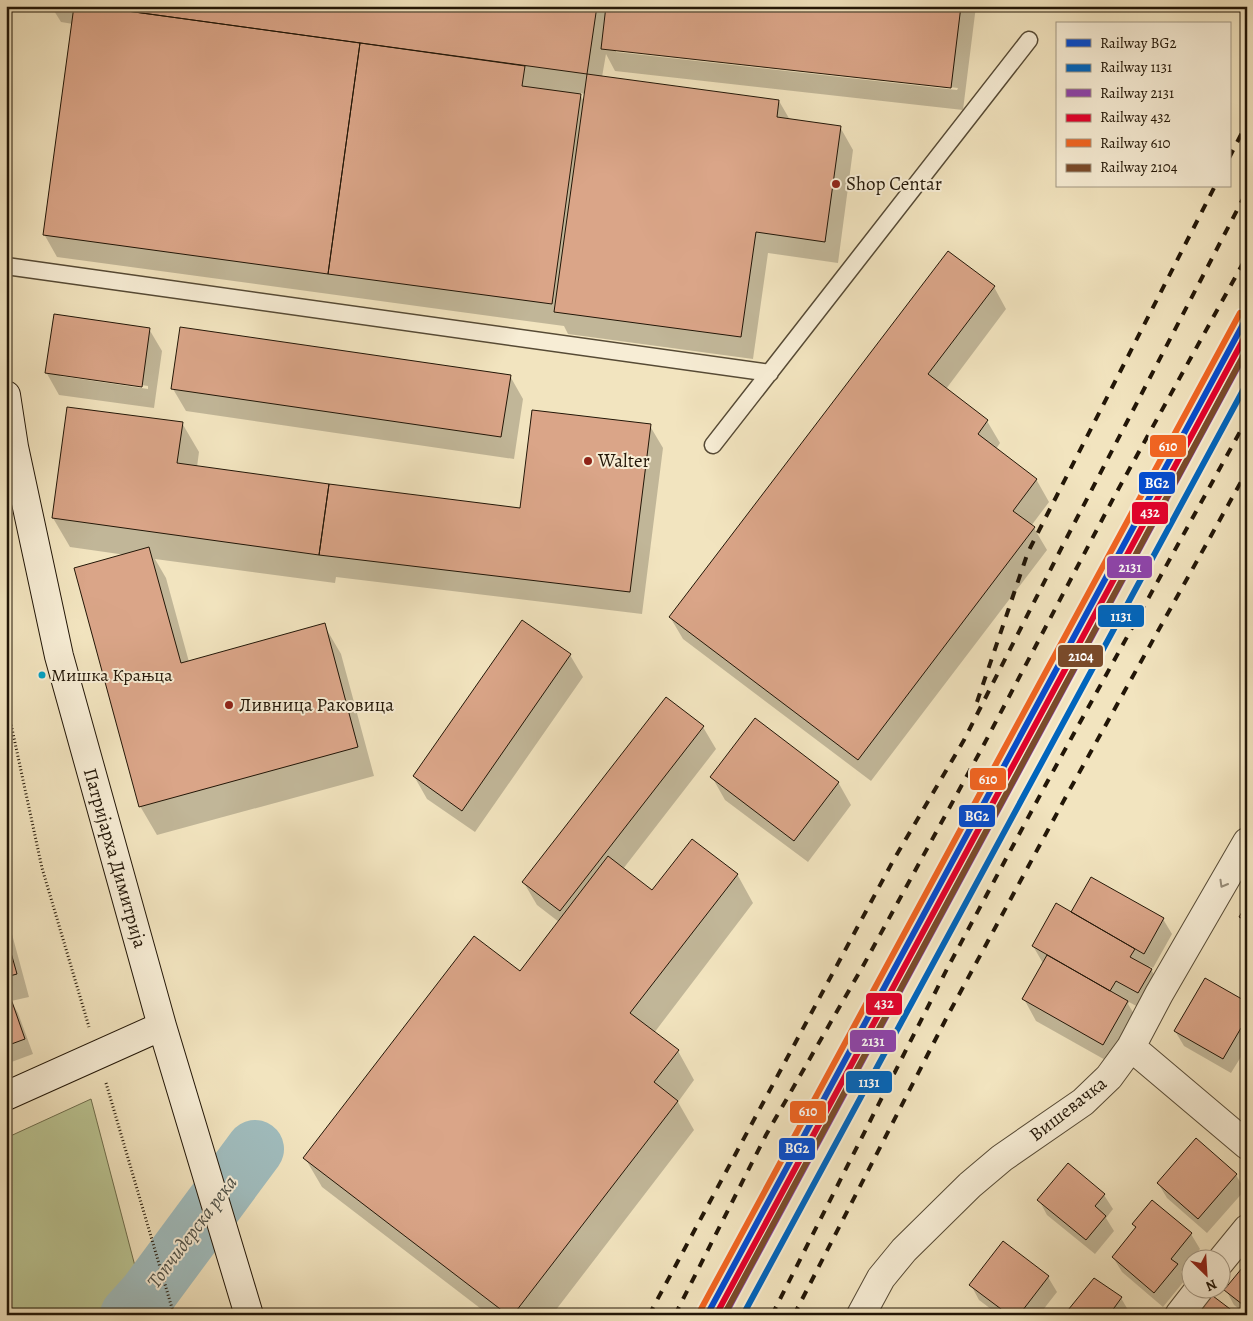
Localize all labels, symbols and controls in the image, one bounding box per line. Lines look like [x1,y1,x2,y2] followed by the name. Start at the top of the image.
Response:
[1056,22,1230,188] legend
[1100,33,1177,53] text: Railway BG2
[1100,57,1172,77] text: Railway 1131
[1100,83,1174,103] text: Railway 2131
[1100,107,1171,127] text: Railway 432
[1100,133,1171,153] text: Railway 610
[1100,157,1178,177] text: Railway 2104
[846,171,942,197] place label: Shop Centar
[830,178,842,190] marker: Shop Centar
[1149,434,1187,458] line badge: 610
[1159,437,1177,456] text: 610
[597,448,650,474] place label: Walter
[582,455,594,467] marker: Walter
[1138,471,1176,495] line badge: BG2
[1145,474,1170,493] text: BG2
[1131,501,1169,525] line badge: 432
[1140,503,1160,522] text: 432
[1106,555,1153,579] line badge: 2131
[1119,558,1141,577] text: 2131
[1097,604,1145,628] line badge: 1131
[1110,607,1132,626] text: 1131
[1057,644,1104,668] line badge: 2104
[1068,647,1094,666] text: 2104
[51,663,173,687] place label: Мишка Крањца
[37,670,47,680] marker: Мишка Крањца
[239,692,394,718] place label: Ливница Раковица
[223,699,235,711] marker: Ливница Раковица
[77,765,153,951] street label: Патријарха Димитрија
[969,767,1007,791] line badge: 610
[979,770,997,789] text: 610
[958,804,996,828] line badge: BG2
[965,807,990,826] text: BG2
[1219,879,1229,888] one-way arrow
[865,992,903,1016] line badge: 432
[874,994,894,1013] text: 432
[849,1029,897,1053] line badge: 2131
[862,1032,884,1051] text: 2131
[845,1070,893,1094] line badge: 1131
[1024,1070,1112,1147] street label: Вишевачка
[858,1073,880,1092] text: 1131
[789,1100,827,1124] line badge: 610
[799,1102,817,1121] text: 610
[778,1137,816,1161] line badge: BG2
[785,1139,810,1158] text: BG2
[141,1170,243,1294] water label: Топчидерска река
[1180,1248,1230,1298] north arrow
[1203,1275,1220,1296] text: N

